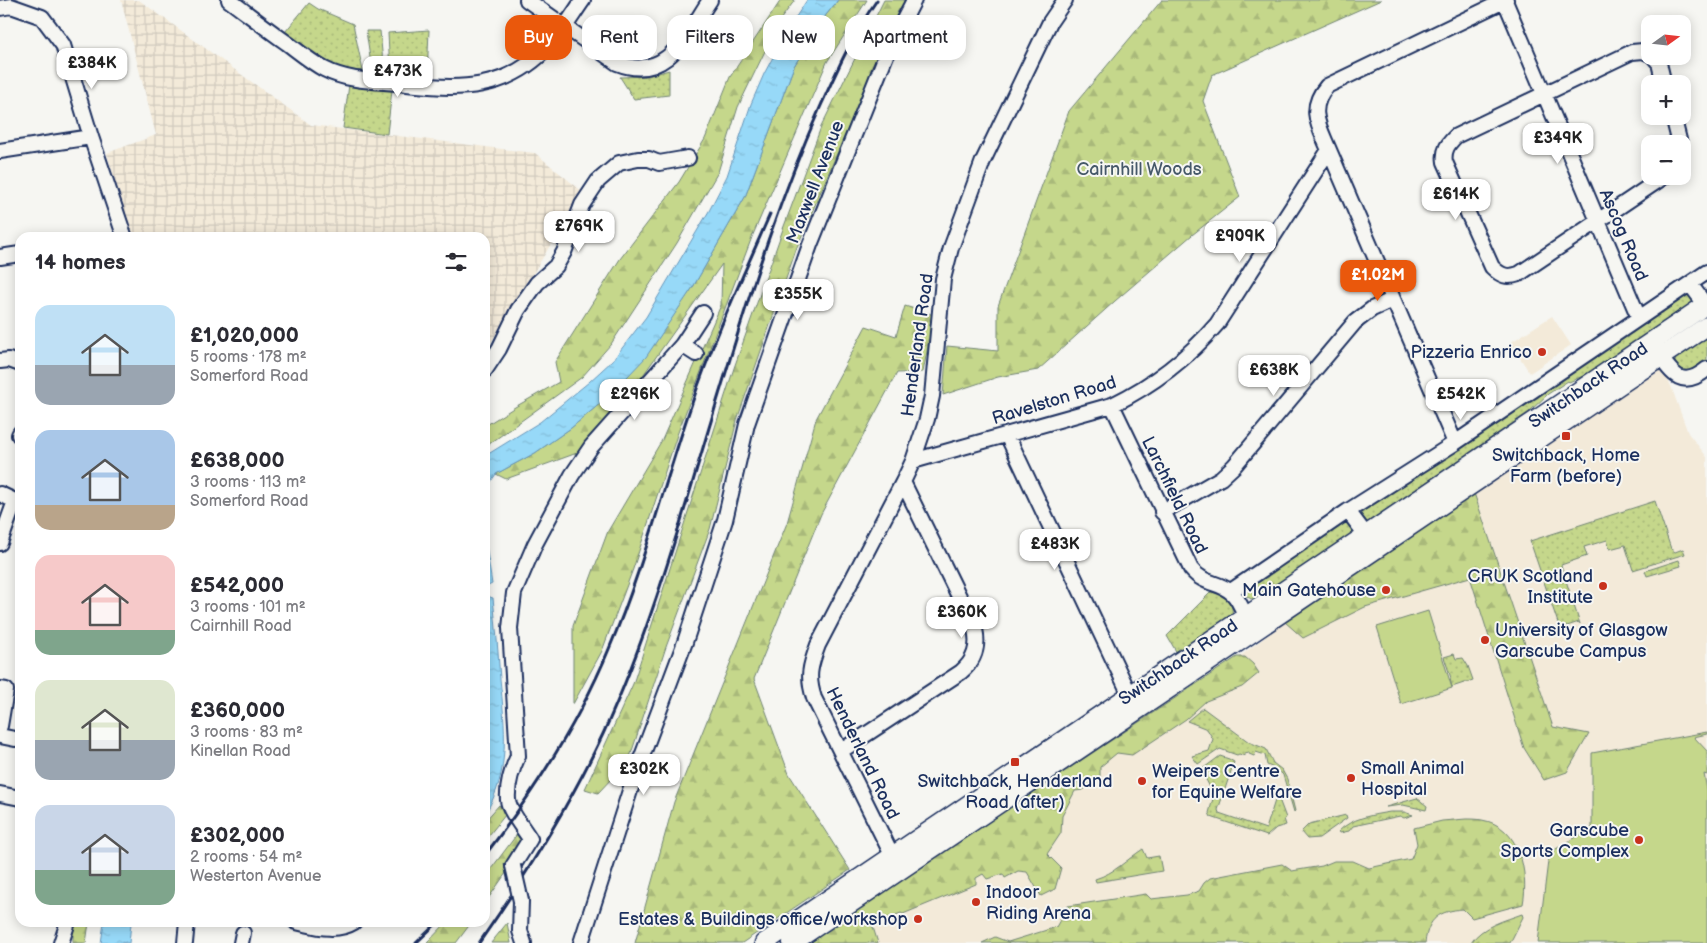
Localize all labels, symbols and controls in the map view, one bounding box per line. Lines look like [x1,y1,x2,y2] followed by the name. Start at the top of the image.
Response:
[505,15,572,60] chip: Buy
[582,15,657,60] chip: Rent
[667,15,753,60] chip: Filters
[763,15,835,60] chip: New
[845,15,966,60] chip: Apartment
[1641,15,1691,65] north arrow
[1641,15,1691,185] map controls
[57,48,127,90] pin: £384K
[67,54,117,73] text: £384K
[363,56,433,98] pin: £473K
[374,62,422,81] text: £473K
[1641,75,1691,125] button: +
[782,117,849,247] street label: Maxwell Avenue
[1523,122,1593,165] pin: £349K
[1534,129,1582,148] text: £349K
[1641,135,1691,185] button: −
[1076,159,1202,180] park label: Cairnhill Woods
[1421,178,1491,221] pin: £614K
[1433,185,1479,204] text: £614K
[1595,186,1652,284] street label: Ascog Road
[544,210,614,253] pin: £769K
[555,217,603,236] text: £769K
[1205,220,1275,263] pin: £909K
[1215,227,1265,246] text: £909K
[442,248,470,276] icon: filters
[35,250,126,275] text: 14 homes
[1337,260,1419,302] pin: £1.02M
[1351,266,1405,285] text: £1.02M
[897,272,938,418] street label: Henderland Road
[763,278,833,321] pin: £355K
[774,285,822,304] text: £355K
[190,323,299,348] text: £1,020,000
[75,325,135,385] icon: home
[1525,338,1652,433] street label: Switchback Road
[1411,342,1532,363] place label: Pizzeria Enrico
[1536,346,1548,358] marker: Pizzeria Enrico
[190,348,307,367] text: 5 rooms · 178 m²
[1239,354,1309,397] pin: £638K
[1249,361,1299,380] text: £638K
[190,367,308,386] text: Somerford Road
[989,372,1119,429] street label: Ravelston Road
[600,378,670,421] pin: £296K
[1426,378,1496,421] pin: £542K
[610,385,660,404] text: £296K
[1436,385,1486,404] text: £542K
[1560,430,1572,442] marker: Switchback, Home Farm (before)
[1137,433,1212,557] street label: Larchfield Road
[1492,445,1640,487] place label: Switchback, Home Farm (before)
[190,448,285,473] text: £638,000
[75,450,135,510] icon: home
[190,473,306,492] text: 3 rooms · 113 m²
[190,492,308,511] text: Somerford Road
[1020,528,1090,571] pin: £483K
[1030,535,1080,554] text: £483K
[1468,566,1593,608] place label: CRUK Scotland Institute
[190,573,284,598] text: £542,000
[75,575,135,635] icon: home
[1242,580,1376,601] place label: Main Gatehouse
[1597,580,1609,592] marker: CRUK Scotland Institute
[1380,584,1392,596] marker: Main Gatehouse
[927,596,997,639] pin: £360K
[190,598,306,617] text: 3 rooms · 101 m²
[937,603,987,622] text: £360K
[1115,615,1242,710] street label: Switchback Road
[190,617,292,636] text: Cairnhill Road
[1495,620,1668,662] place label: University of Glasgow Garscube Campus
[1479,634,1491,646] marker: University of Glasgow Garscube Campus
[821,684,904,823] street label: Henderland Road
[190,698,285,723] text: £360,000
[75,700,135,760] icon: home
[190,723,303,742] text: 3 rooms · 83 m²
[190,742,291,761] text: Kinellan Road
[609,754,679,796] pin: £302K
[1009,756,1021,768] marker: Switchback, Henderland Road (after)
[1361,758,1464,800] place label: Small Animal Hospital
[619,760,669,779] text: £302K
[1152,761,1302,803] place label: Weipers Centre for Equine Welfare
[917,771,1113,813] place label: Switchback, Henderland Road (after)
[1345,772,1357,784] marker: Small Animal Hospital
[1136,775,1148,787] marker: Weipers Centre for Equine Welfare
[1501,820,1630,862] place label: Garscube Sports Complex
[190,823,285,848] text: £302,000
[75,825,135,885] icon: home
[1633,834,1645,846] marker: Garscube Sports Complex
[190,848,302,867] text: 2 rooms · 54 m²
[190,867,322,886] text: Westerton Avenue
[986,882,1091,924] place label: Indoor Riding Arena
[970,896,982,908] marker: Indoor Riding Arena
[618,909,908,930] place label: Estates & Buildings office/workshop
[912,913,924,925] marker: Estates & Buildings office/workshop

